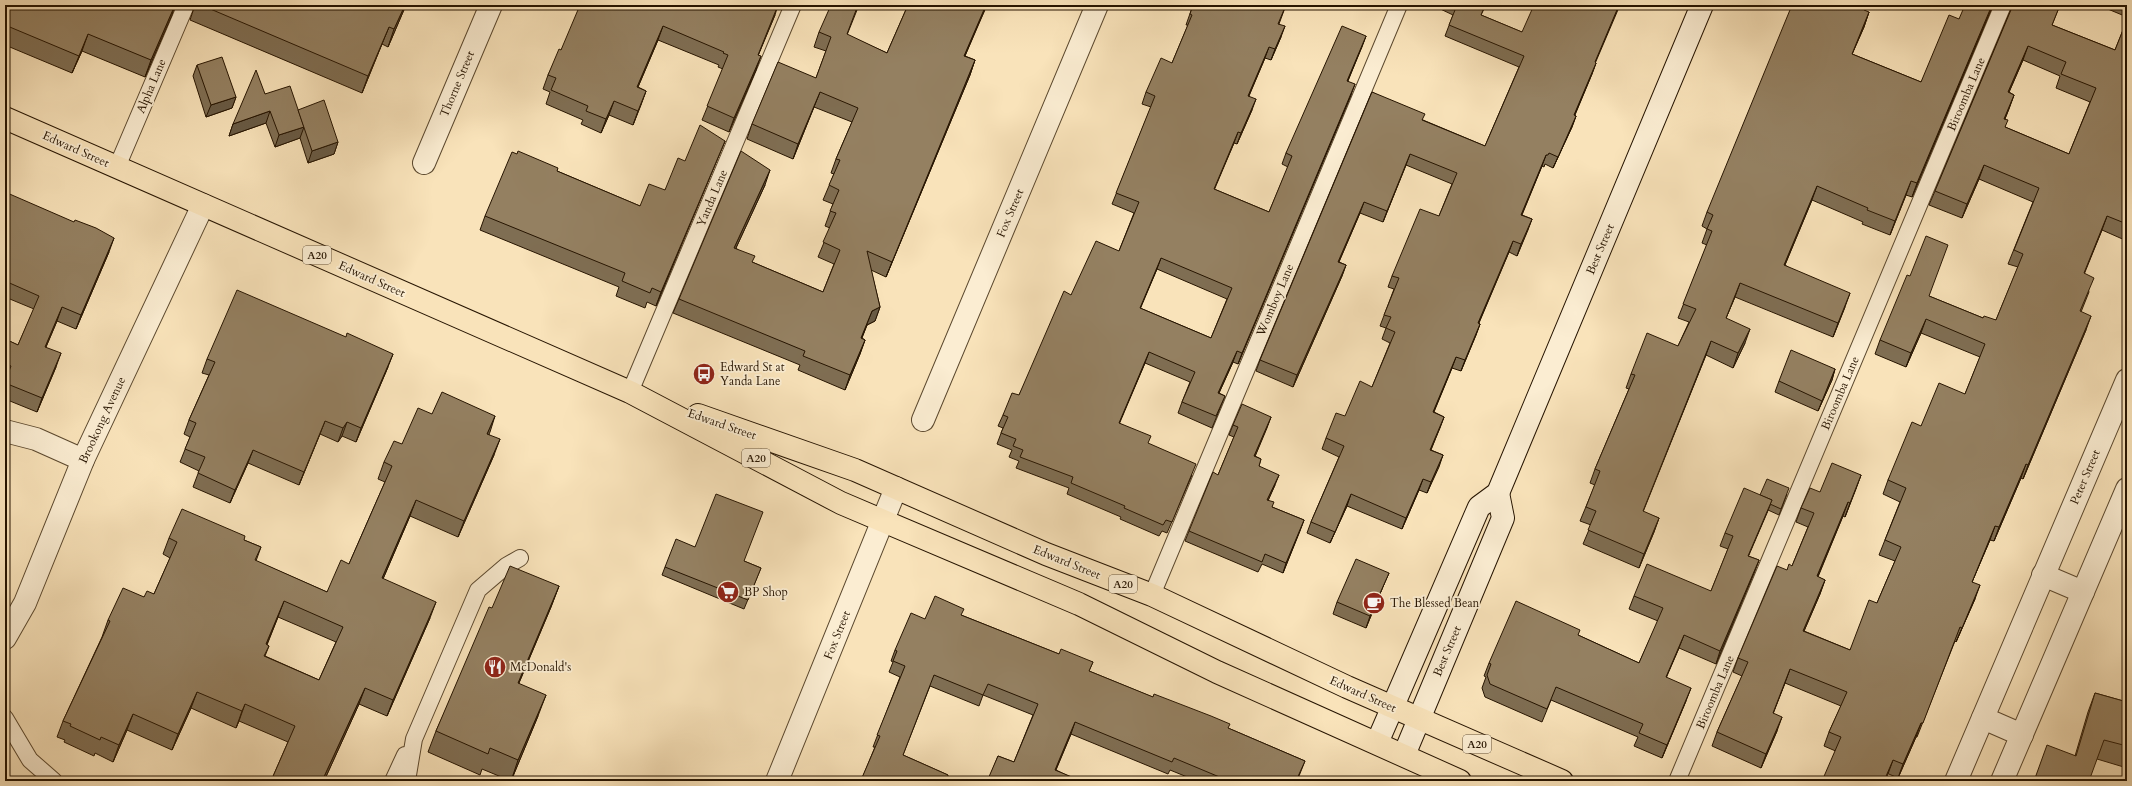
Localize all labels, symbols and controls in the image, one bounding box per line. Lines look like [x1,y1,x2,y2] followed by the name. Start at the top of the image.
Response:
[436,48,478,120] street label: Thorne Street
[1943,55,1989,133] street label: Biroomba Lane
[132,56,170,116] street label: Alpha Lane
[40,127,112,171] street label: Edward Street
[693,167,731,229] street label: Yanda Lane
[993,186,1027,240] street label: Fox Street
[1582,221,1618,277] street label: Best Street
[303,246,331,264] road number: A20
[336,257,408,301] street label: Edward Street
[1252,261,1297,340] street label: Womboy Lane
[1817,354,1863,432] street label: Biroomba Lane
[720,359,785,389] place label: Edward St at Yanda Lane
[691,361,717,387] bus stop icon: Edward St at Yanda Lane
[75,374,129,466] street label: Brookong Avenue
[686,405,759,443] street label: Edward Street
[2066,447,2104,507] street label: Peter Street
[742,449,770,467] road number: A20
[1031,541,1103,583] street label: Edward Street
[1109,575,1137,593] road number: A20
[715,579,741,605] supermarket icon: BP Shop
[744,584,788,600] place label: BP Shop
[1361,590,1387,616] cafe icon: The Blessed Bean
[1390,595,1480,611] place label: The Blessed Bean
[820,608,854,662] street label: Fox Street
[1429,623,1465,679] street label: Best Street
[1692,653,1738,731] street label: Biroomba Lane
[482,654,508,680] restaurant icon: McDonald's
[510,659,571,675] place label: McDonald's
[1327,672,1399,716] street label: Edward Street
[1463,735,1491,753] road number: A20

